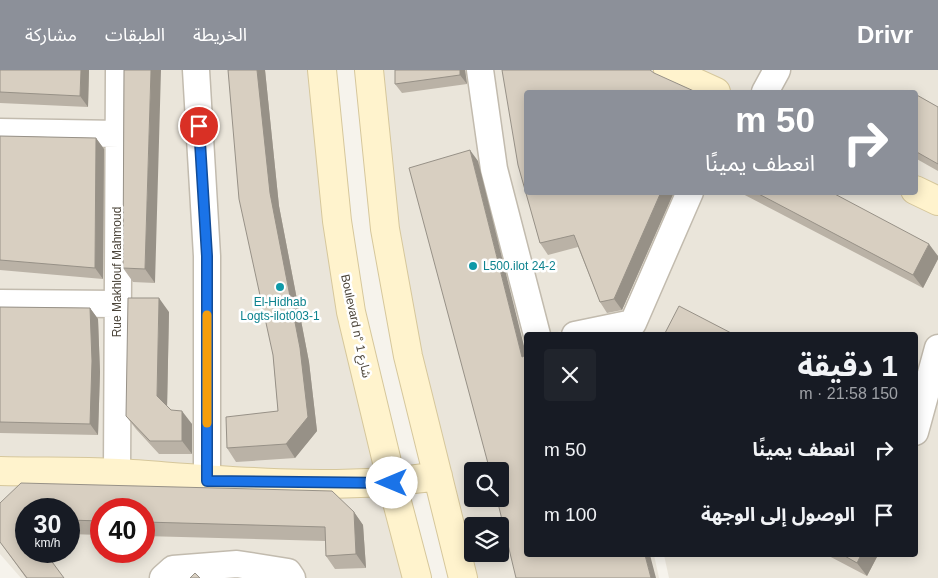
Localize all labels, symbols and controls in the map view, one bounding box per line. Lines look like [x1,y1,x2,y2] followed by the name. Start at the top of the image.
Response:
[857,21,913,48] text: Drivr
[25,25,77,45] text: مشاركة
[105,25,165,45] text: الطبقات
[193,25,247,45] text: الخريطة
[735,100,815,139] text: 50 m
[178,105,220,147] pin
[833,110,898,175] icon: right
[185,112,213,140] icon: arrive
[705,151,815,176] text: انعطف يمينًا
[110,207,124,337] street label: Rue Makhlouf Mahmoud
[483,259,556,273] place label: L500.ilot 24-2
[467,260,479,272] marker: L500.ilot 24-2
[336,273,374,380] street label: Boulevard n° شارع 1
[274,281,286,293] marker: El-Hidhab Logts-ilot003-1
[240,295,320,323] place label: El-Hidhab Logts-ilot003-1
[544,349,596,401] button: close
[797,349,898,382] text: 1 دقيقة
[799,385,898,402] text: 150 m · 21:58
[870,436,898,464] icon: right
[544,439,586,460] text: 50 m
[753,439,855,460] text: انعطف يمينًا
[365,456,417,508] position arrow
[464,462,509,562] map controls
[464,462,509,507] button: search
[90,498,155,563] speed limit sign: 40
[870,501,898,529] icon: arrive
[544,504,597,525] text: 100 m
[701,504,855,525] text: الوصول إلى الوجهة
[34,510,61,538] text: 30
[464,517,509,562] button: layers
[34,536,61,550] text: km/h

